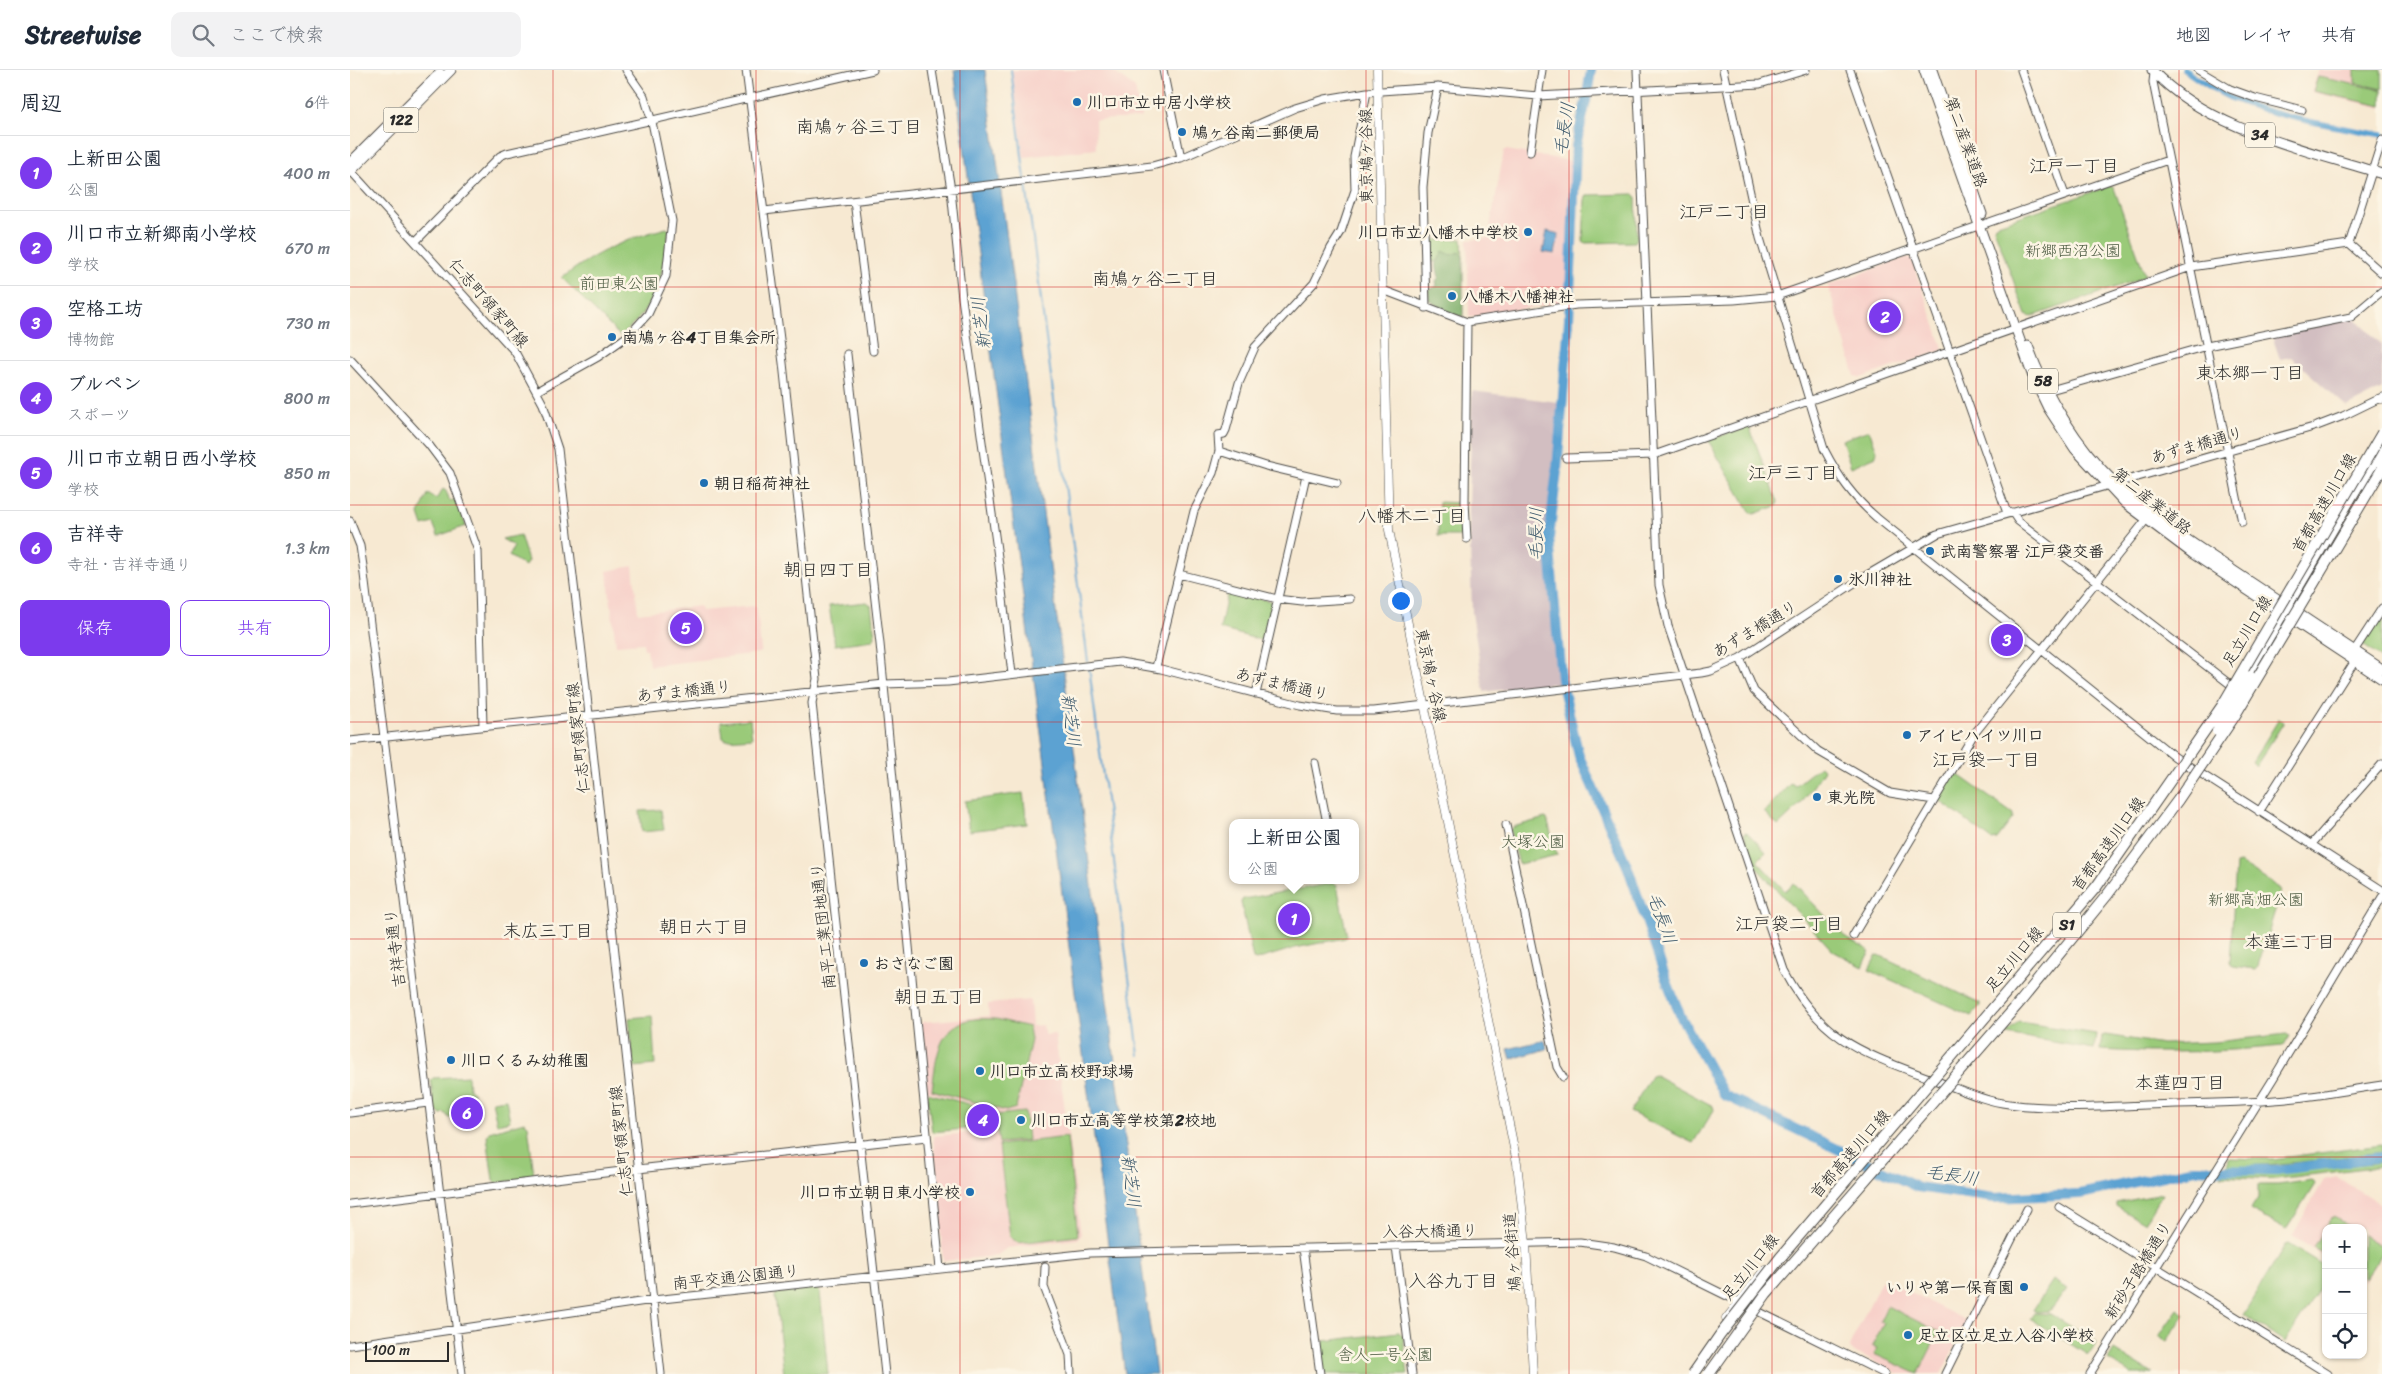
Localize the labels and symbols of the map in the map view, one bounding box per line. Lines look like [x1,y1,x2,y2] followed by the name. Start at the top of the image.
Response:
[1087,88,1231,117] place label: 川口市立中居小学校
[1936,92,1996,192] street label: 第二産業道路
[1071,96,1083,108] marker: 川口市立中居小学校
[1544,100,1584,158] water label: 毛長川
[384,108,418,132] road number: 122
[1351,108,1381,204] street label: 東京鳩ヶ谷線
[796,111,922,143] district label: 南鳩ヶ谷三丁目
[1192,118,1320,147] place label: 鳩ヶ谷南二郵便局
[2245,122,2275,148] road number: 34
[1176,126,1188,138] marker: 鳩ヶ谷南二郵便局
[2029,150,2119,182] district label: 江戸一丁目
[1679,196,1769,228] district label: 江戸二丁目
[1358,218,1518,247] place label: 川口市立八幡木中学校
[1522,226,1534,238] marker: 川口市立八幡木中学校
[2025,236,2121,265] park label: 新郷西沼公園
[441,251,537,355] street label: 仁志町領家町線
[1092,263,1218,295] district label: 南鳩ヶ谷二丁目
[579,269,659,298] park label: 前田東公園
[1462,282,1574,311] place label: 八幡木八幡神社
[1446,290,1458,302] marker: 八幡木八幡神社
[962,294,1000,352] water label: 新芝川
[1869,298,1901,336] pin: 2
[622,323,776,352] place label: 南鳩ヶ谷4丁目集会所
[606,331,618,343] marker: 南鳩ヶ谷4丁目集会所
[2196,357,2304,389] district label: 東本郷一丁目
[2028,368,2058,394] road number: 58
[2147,418,2247,472] street label: あずま橋通り
[2283,447,2365,559] street label: 首都高速川口線
[1748,457,1838,489] district label: 江戸三丁目
[2106,460,2198,542] street label: 第二産業道路
[714,469,810,498] place label: 朝日稲荷神社
[698,477,710,489] marker: 朝日稲荷神社
[1358,500,1466,532] district label: 八幡木二丁目
[1520,507,1552,561] water label: 毛長川
[1940,537,2104,566] place label: 武南警察署 江戸袋交番
[1924,545,1936,557] marker: 武南警察署 江戸袋交番
[783,554,873,586] district label: 朝日四丁目
[1848,565,1912,594] place label: 氷川神社
[1832,573,1844,585] marker: 氷川神社
[1388,588,1414,614] your location
[2214,589,2280,673] street label: 足立川口線
[1707,592,1803,666] street label: あずま橋通り
[670,609,702,647] pin: 5
[1991,621,2023,659] pin: 3
[1407,625,1455,725] street label: 東京鳩ヶ谷線
[1232,659,1332,709] street label: あずま橋通り
[635,672,733,710] street label: あずま橋通り
[558,681,598,795] street label: 仁志町領家町線
[1052,691,1090,749] water label: 新芝川
[1917,721,2044,750] place label: アイビハイツ川口
[1901,729,1913,741] marker: アイビハイツ川口
[1932,744,2040,776] district label: 江戸袋一丁目
[1827,783,1875,812] place label: 東光院
[2063,790,2153,898] street label: 首都高速川口線
[1811,791,1823,803] marker: 東光院
[1501,827,1565,856] park label: 大塚公園
[802,861,844,991] street label: 南平工業団地通り
[2208,885,2304,914] park label: 新郷高畑公園
[1638,887,1686,949] water label: 毛長川
[1278,900,1310,938] pin: 1
[376,907,414,989] street label: 吉祥寺通り
[1735,908,1843,940] district label: 江戸袋二丁目
[659,911,749,943] district label: 朝日六丁目
[2053,912,2081,938] road number: S1
[503,915,593,947] district label: 末広三丁目
[1977,919,2051,999] street label: 足立川口線
[2245,926,2335,958] district label: 本蓮三丁目
[874,949,954,978] place label: おさなご園
[858,957,870,969] marker: おさなご園
[894,981,984,1013] district label: 朝日五丁目
[461,1046,589,1075] place label: 川口くるみ幼稚園
[445,1054,457,1066] marker: 川口くるみ幼稚園
[990,1057,1134,1086] place label: 川口市立高校野球場
[974,1065,986,1077] marker: 川口市立高校野球場
[2135,1067,2225,1099] district label: 本蓮四丁目
[601,1084,641,1198] street label: 仁志町領家町線
[451,1094,483,1132] pin: 6
[967,1101,999,1139] pin: 4
[1802,1102,1898,1206] street label: 首都高速川口線
[1031,1106,1216,1135] place label: 川口市立高等学校第2校地
[1015,1114,1027,1126] marker: 川口市立高等学校第2校地
[1112,1152,1150,1210] water label: 新芝川
[1923,1155,1981,1195] water label: 毛長川
[800,1178,960,1207] place label: 川口市立朝日東小学校
[964,1186,976,1198] marker: 川口市立朝日東小学校
[1495,1211,1529,1293] street label: 鳩ヶ谷街道
[2096,1215,2180,1325] street label: 新砂子路橋通り
[1382,1216,1478,1246] street label: 入谷大橋通り
[1714,1227,1786,1307] street label: 足立川口線
[671,1256,801,1298] street label: 南平交通公園通り
[1408,1265,1498,1297] district label: 入谷九丁目
[1886,1273,2014,1302] place label: いりや第一保育園
[2018,1281,2030,1293] marker: いりや第一保育園
[1918,1321,2094,1350] place label: 足立区立足立入谷小学校
[1902,1329,1914,1341] marker: 足立区立足立入谷小学校
[365,1339,449,1362] scale bar
[1337,1340,1433,1369] park label: 舎人一号公園

